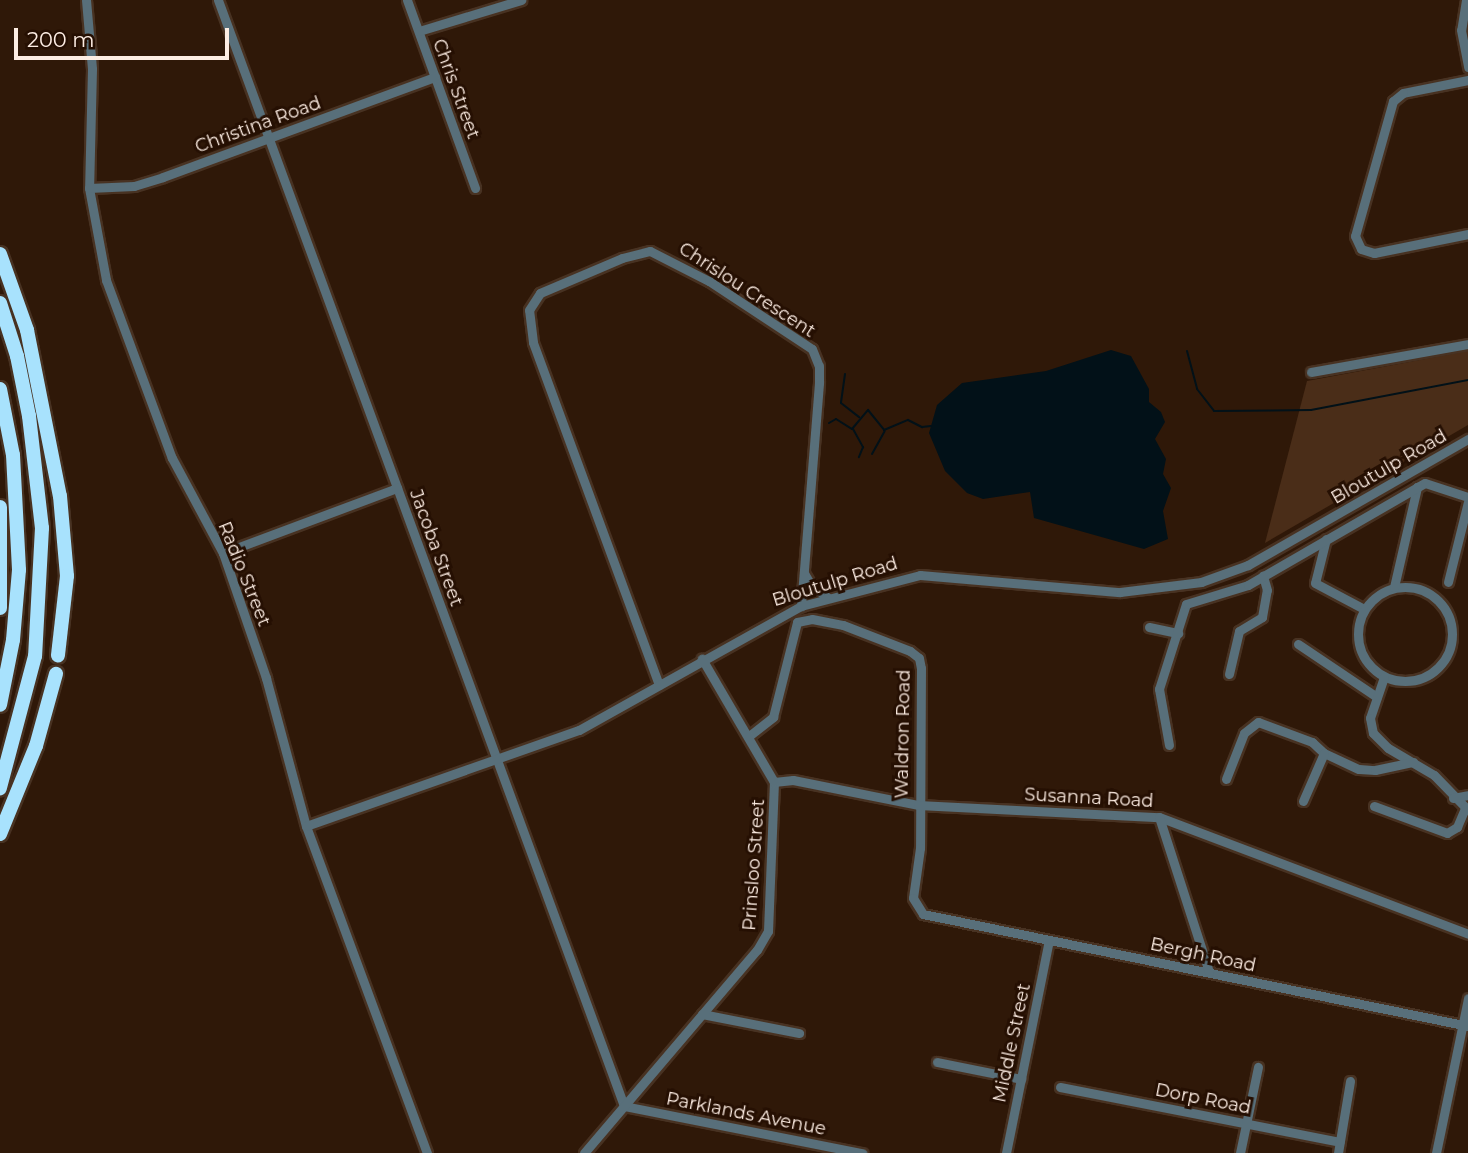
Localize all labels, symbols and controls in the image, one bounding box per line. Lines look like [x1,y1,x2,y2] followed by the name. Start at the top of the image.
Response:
[18,14,233,58] scale bar
[27,27,94,52] text: 200 m
[428,36,484,142] street label: Chris Street
[192,92,324,158] street label: Christina Road
[675,238,819,342] street label: Chrislou Crescent
[1327,425,1451,509] street label: Bloutulp Road
[405,487,467,609] street label: Jacoba Street
[213,518,275,630] street label: Radio Street
[770,553,900,611] street label: Bloutulp Road
[891,669,915,799] street label: Waldron Road
[1024,784,1154,812] street label: Susanna Road
[739,798,769,932] street label: Prinsloo Street
[1148,933,1258,977] street label: Bergh Road
[989,981,1035,1105] street label: Middle Street
[1153,1079,1253,1119] street label: Dorp Road
[664,1088,828,1140] street label: Parklands Avenue

